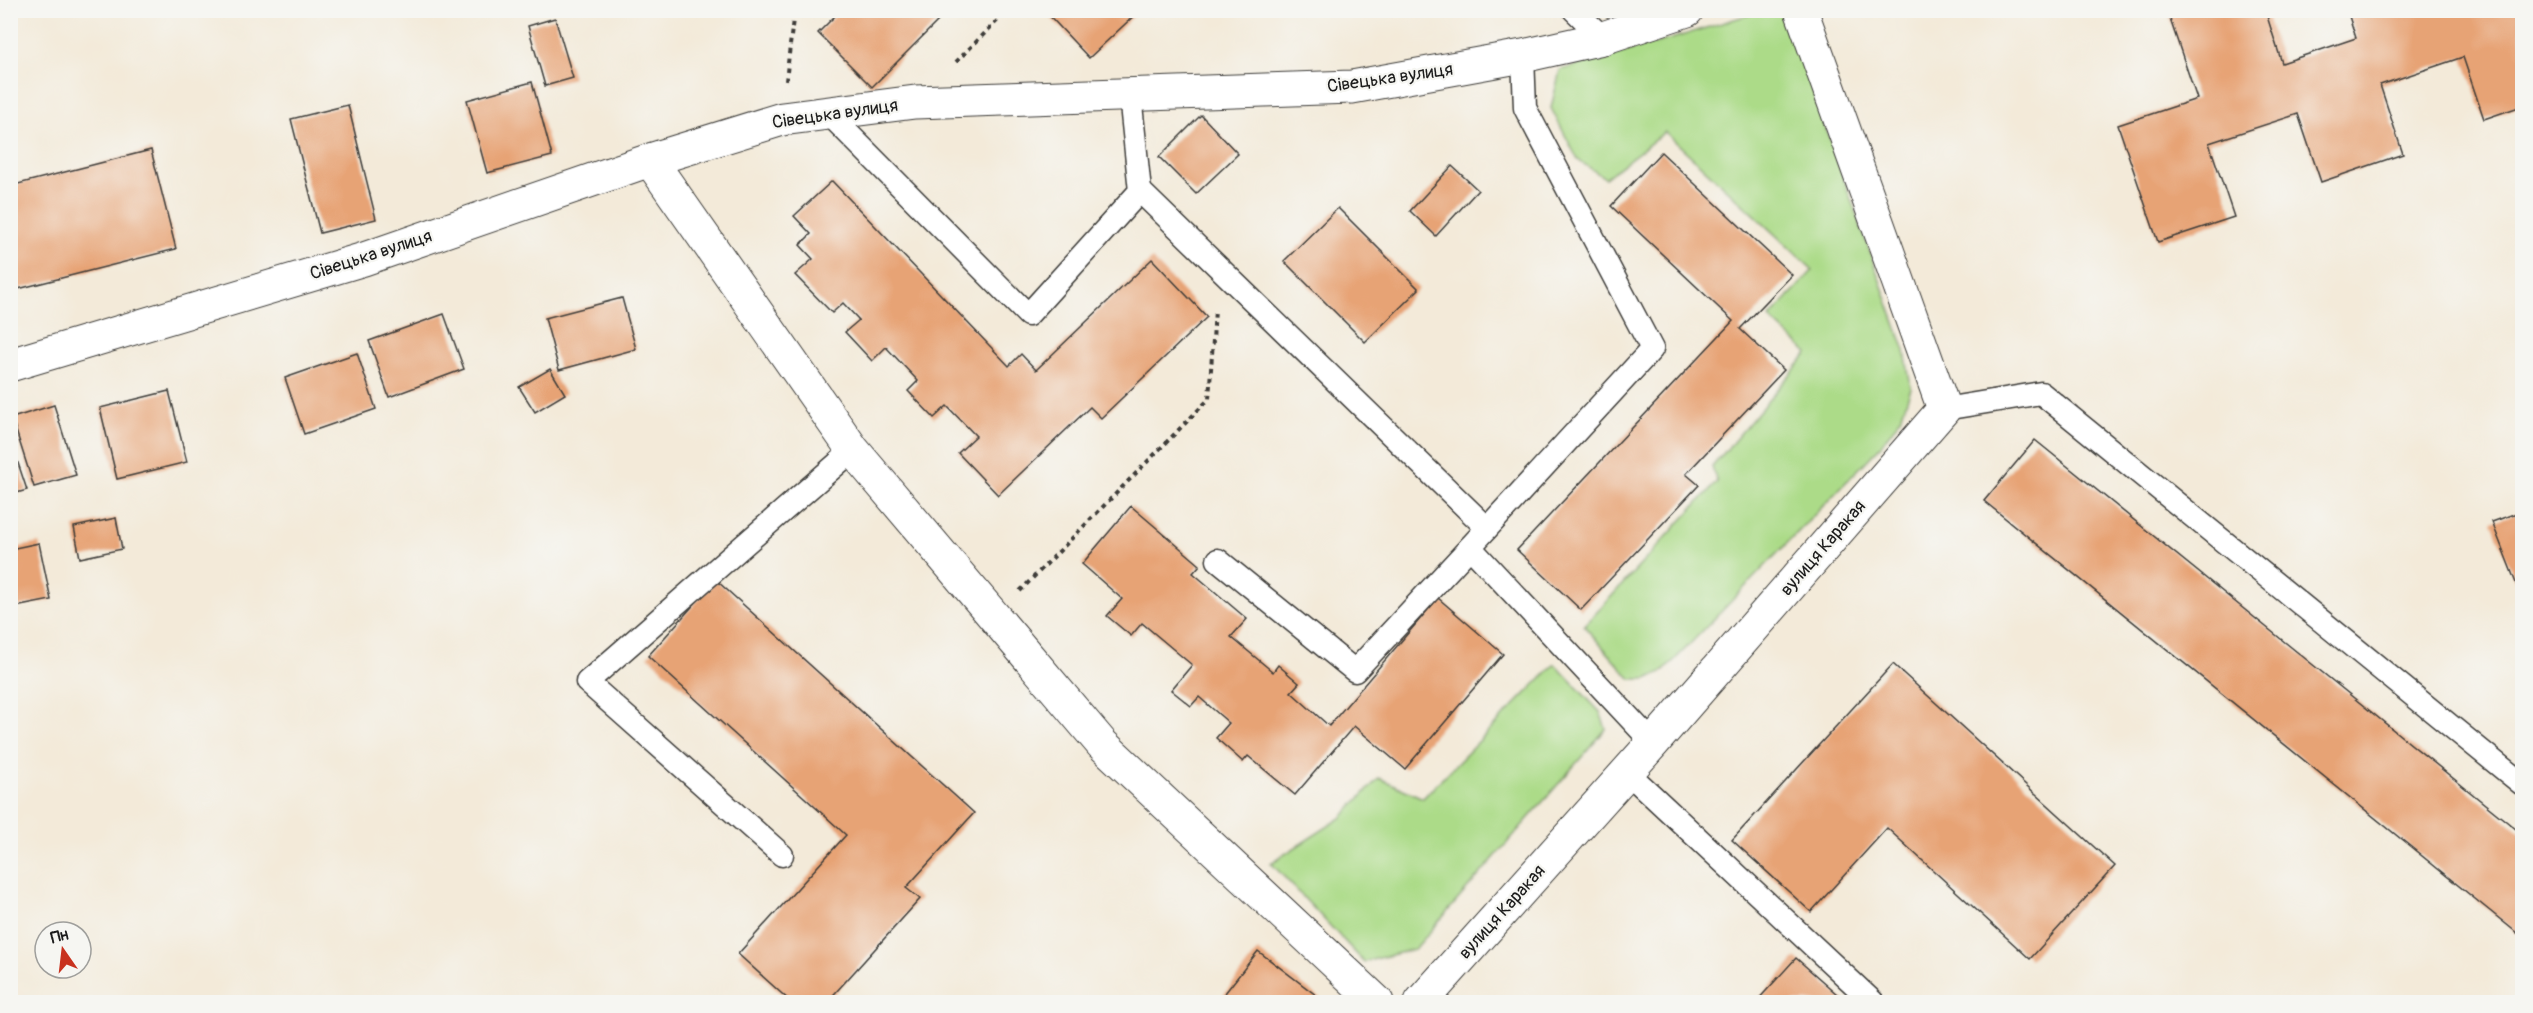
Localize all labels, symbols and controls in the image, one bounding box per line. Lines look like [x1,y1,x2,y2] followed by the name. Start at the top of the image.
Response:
[1326,58,1454,98] street label: Сівецька вулиця
[771,94,899,134] street label: Сівецька вулиця
[307,224,435,286] street label: Сівецька вулиця
[1775,495,1871,601] street label: вулиця Каракая
[1454,860,1550,964] street label: вулиця Каракая
[33,920,93,980] north arrow
[49,925,71,948] text: Пн

